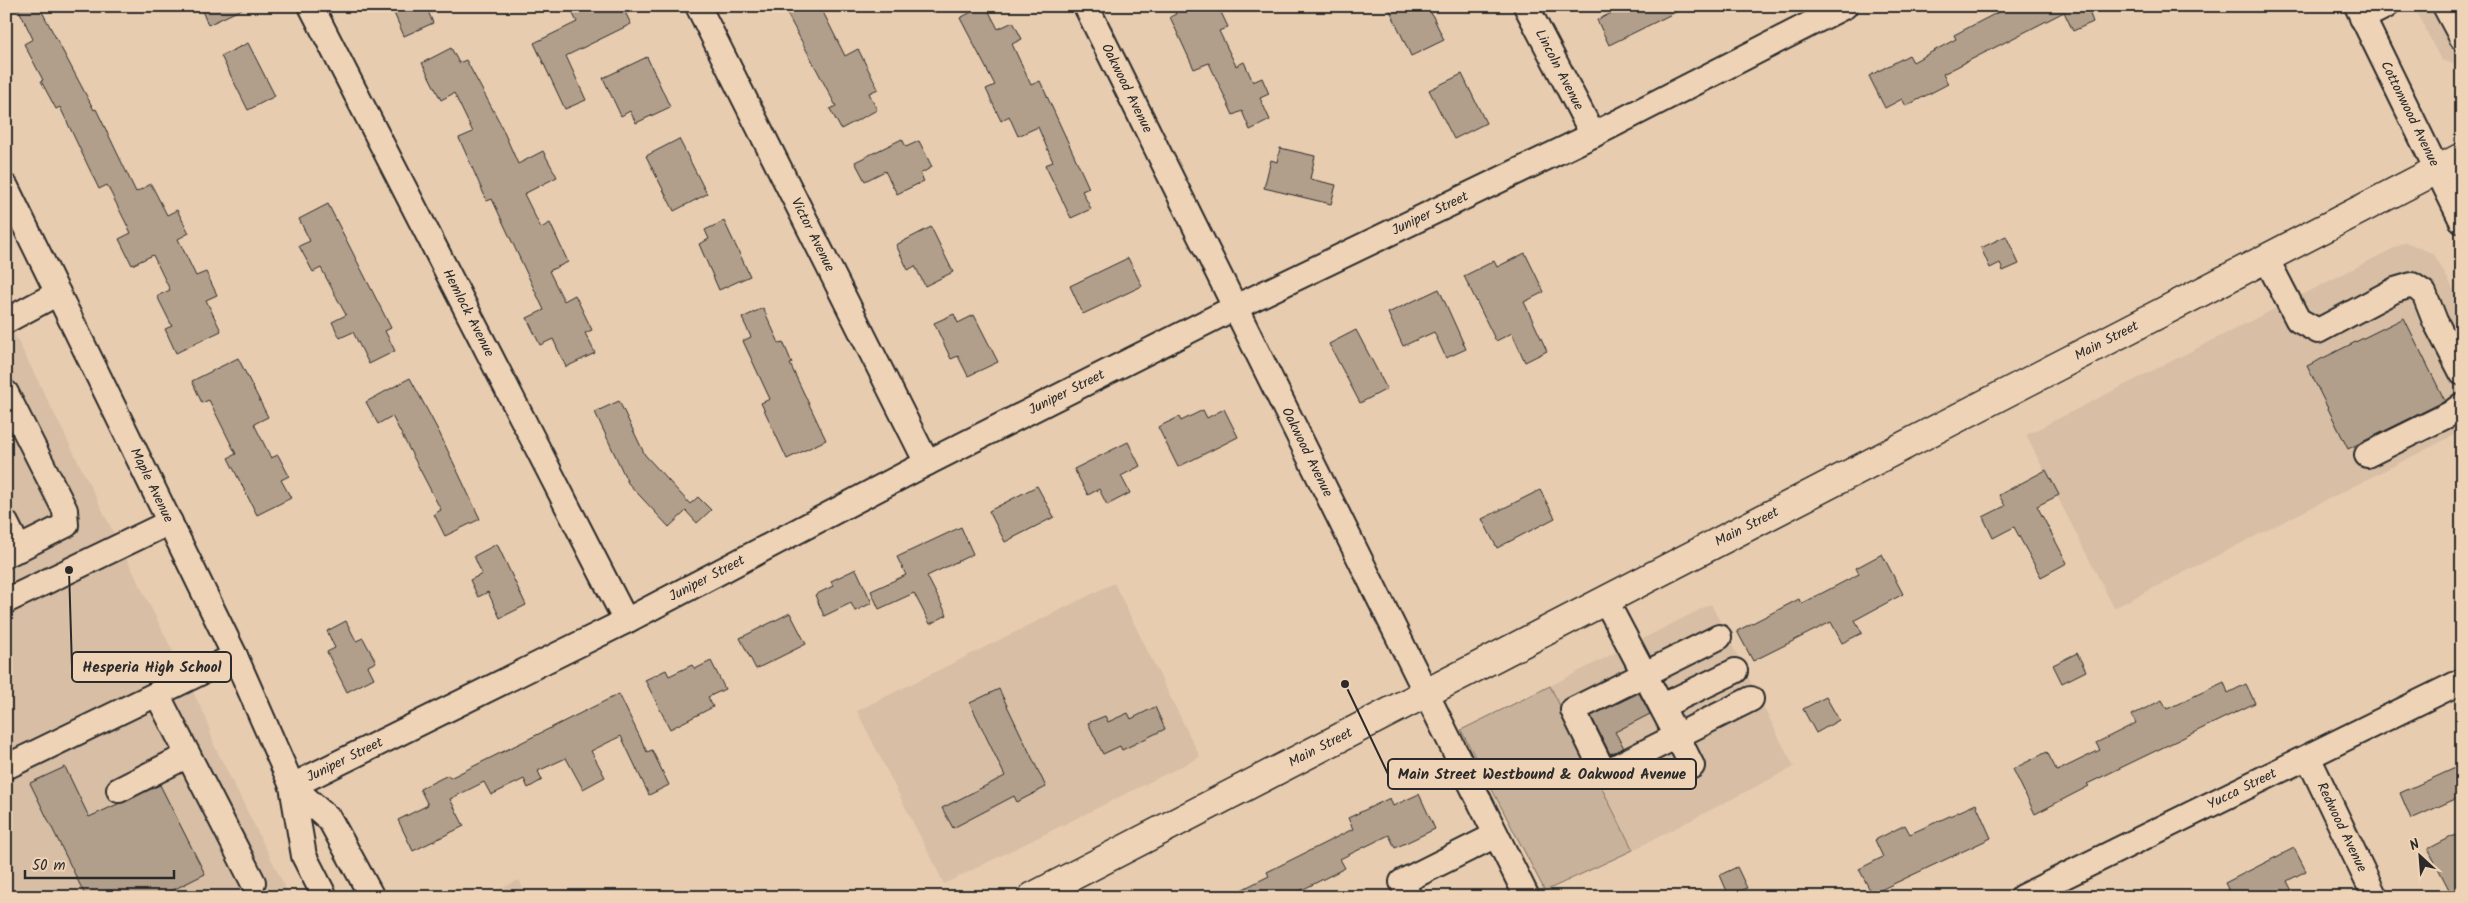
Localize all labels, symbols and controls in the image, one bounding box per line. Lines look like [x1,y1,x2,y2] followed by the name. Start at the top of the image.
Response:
[1529,25,1590,115] street label: Lincoln Avenue
[1095,40,1159,138] street label: Oakwood Avenue
[2374,57,2445,171] street label: Cottonwood Avenue
[1388,185,1473,241] street label: Juniper Street
[785,194,841,276] street label: Victor Avenue
[437,265,500,362] street label: Hemlock Avenue
[2071,315,2143,367] street label: Main Street
[1025,364,1109,421] street label: Juniper Street
[1275,404,1339,502] street label: Oakwood Avenue
[124,444,180,527] street label: Maple Avenue
[1711,501,1783,553] street label: Main Street
[665,549,749,608] street label: Juniper Street
[72,652,231,682] callout: Hesperia High School
[82,656,222,680] text: Hesperia High School
[1285,722,1357,773] street label: Main Street
[303,731,387,788] street label: Juniper Street
[1388,759,1696,789] callout: Main Street Westbound & Oakwood Avenue
[2203,762,2281,815] street label: Yucca Street
[1398,763,1687,787] text: Main Street Westbound & Oakwood Avenue
[2311,779,2373,877] street label: Redwood Avenue
[2396,830,2446,880] north arrow
[2406,833,2424,857] text: N
[25,848,174,880] scale bar
[32,854,66,878] text: 50 m

